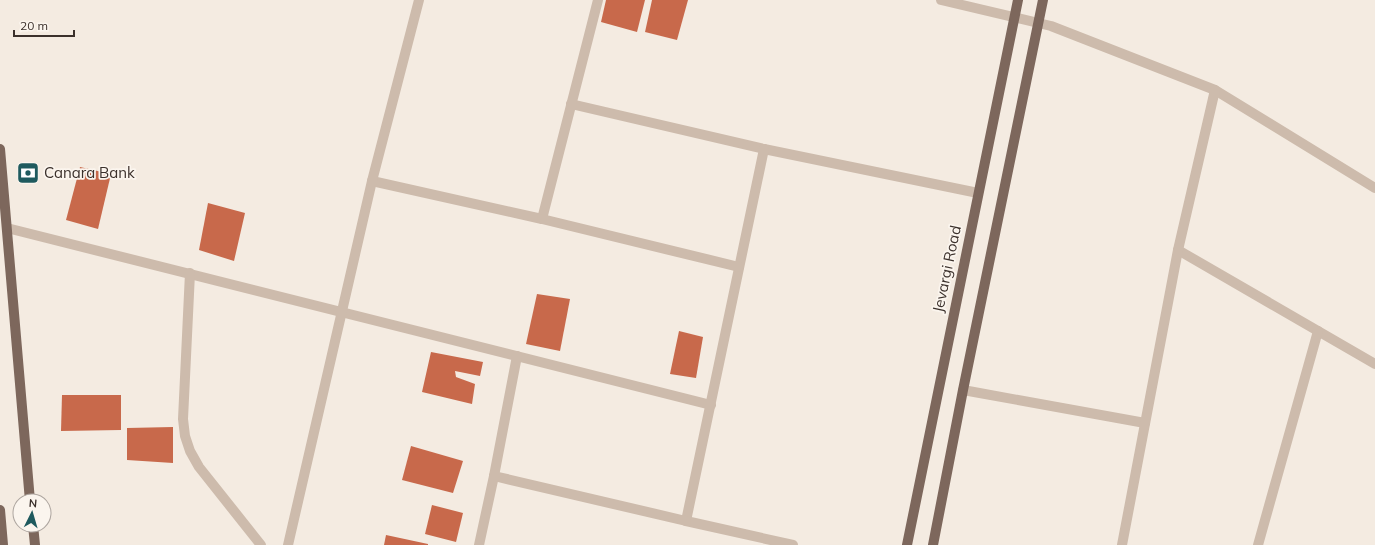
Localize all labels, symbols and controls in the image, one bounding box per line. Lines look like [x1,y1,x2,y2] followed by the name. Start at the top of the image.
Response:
[14,12,74,38] scale bar
[20,18,48,33] text: 20 m
[15,160,41,186] bank icon: Canara Bank
[44,163,135,182] place label: Canara Bank
[928,224,965,314] street label: Jevargi Road
[12,493,52,533] north arrow
[28,496,38,510] text: N

